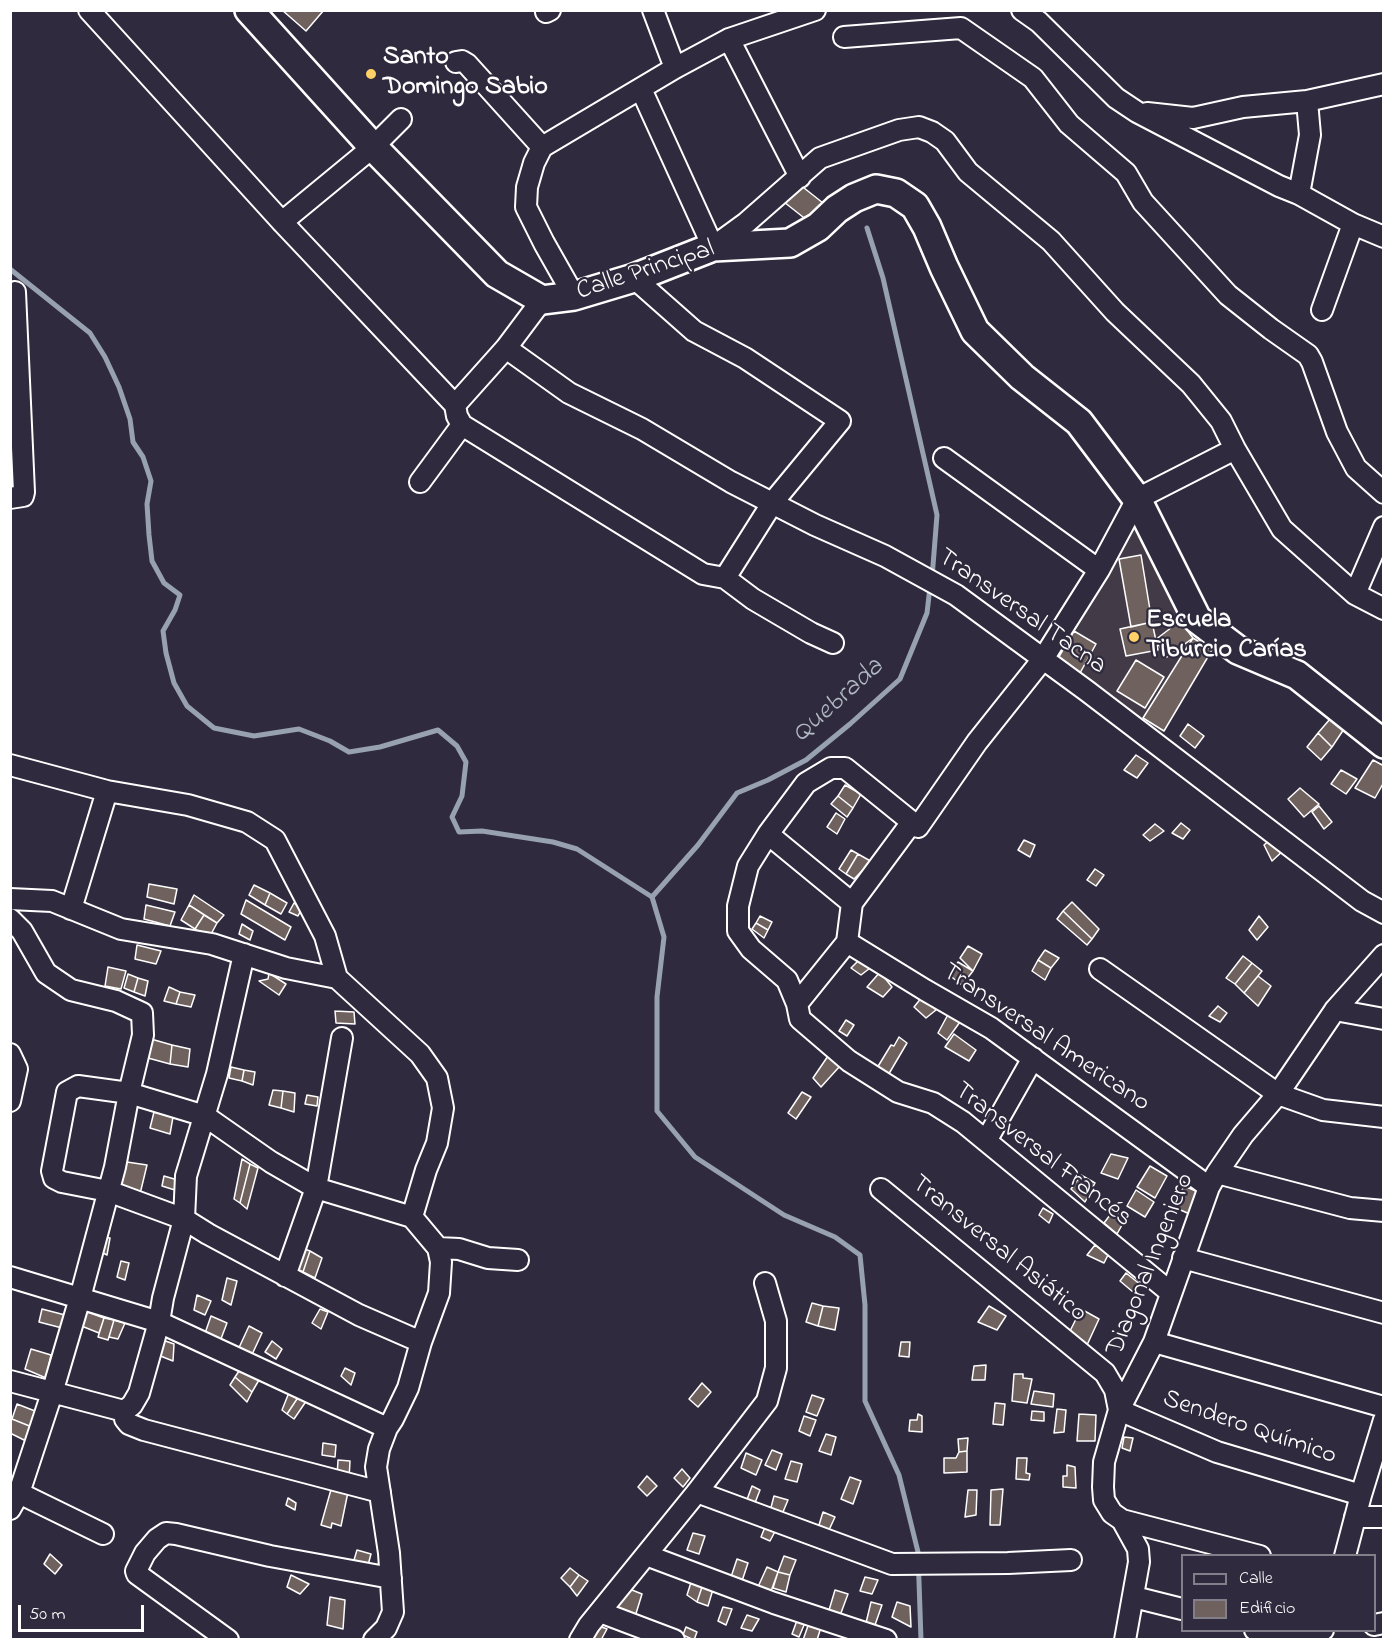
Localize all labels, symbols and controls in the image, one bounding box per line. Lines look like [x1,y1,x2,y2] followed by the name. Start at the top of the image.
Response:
[383,43,548,104] place label: Santo Domingo Sabio
[364,67,378,81] marker: Santo Domingo Sabio
[573,235,719,309] street label: Calle Principal
[931,543,1111,683] street label: Transversal Tacna
[1146,606,1307,668] place label: Escuela Tiburcio Carías
[1127,630,1141,644] marker: Escuela Tiburcio Carías
[787,653,891,751] water label: Quebrada
[935,958,1155,1120] street label: Transversal Americano
[947,1077,1137,1235] street label: Transversal Francés
[1101,1169,1203,1361] street label: Diagonal Ingeniero
[904,1170,1092,1330] street label: Transversal Asiático
[1158,1385,1340,1473] street label: Sendero Químico
[1181,1554,1376,1632] legend
[1239,1566,1273,1592] text: Calle
[21,1593,147,1631] scale bar
[1239,1596,1295,1622] text: Edificio
[29,1602,66,1628] text: 50 m

